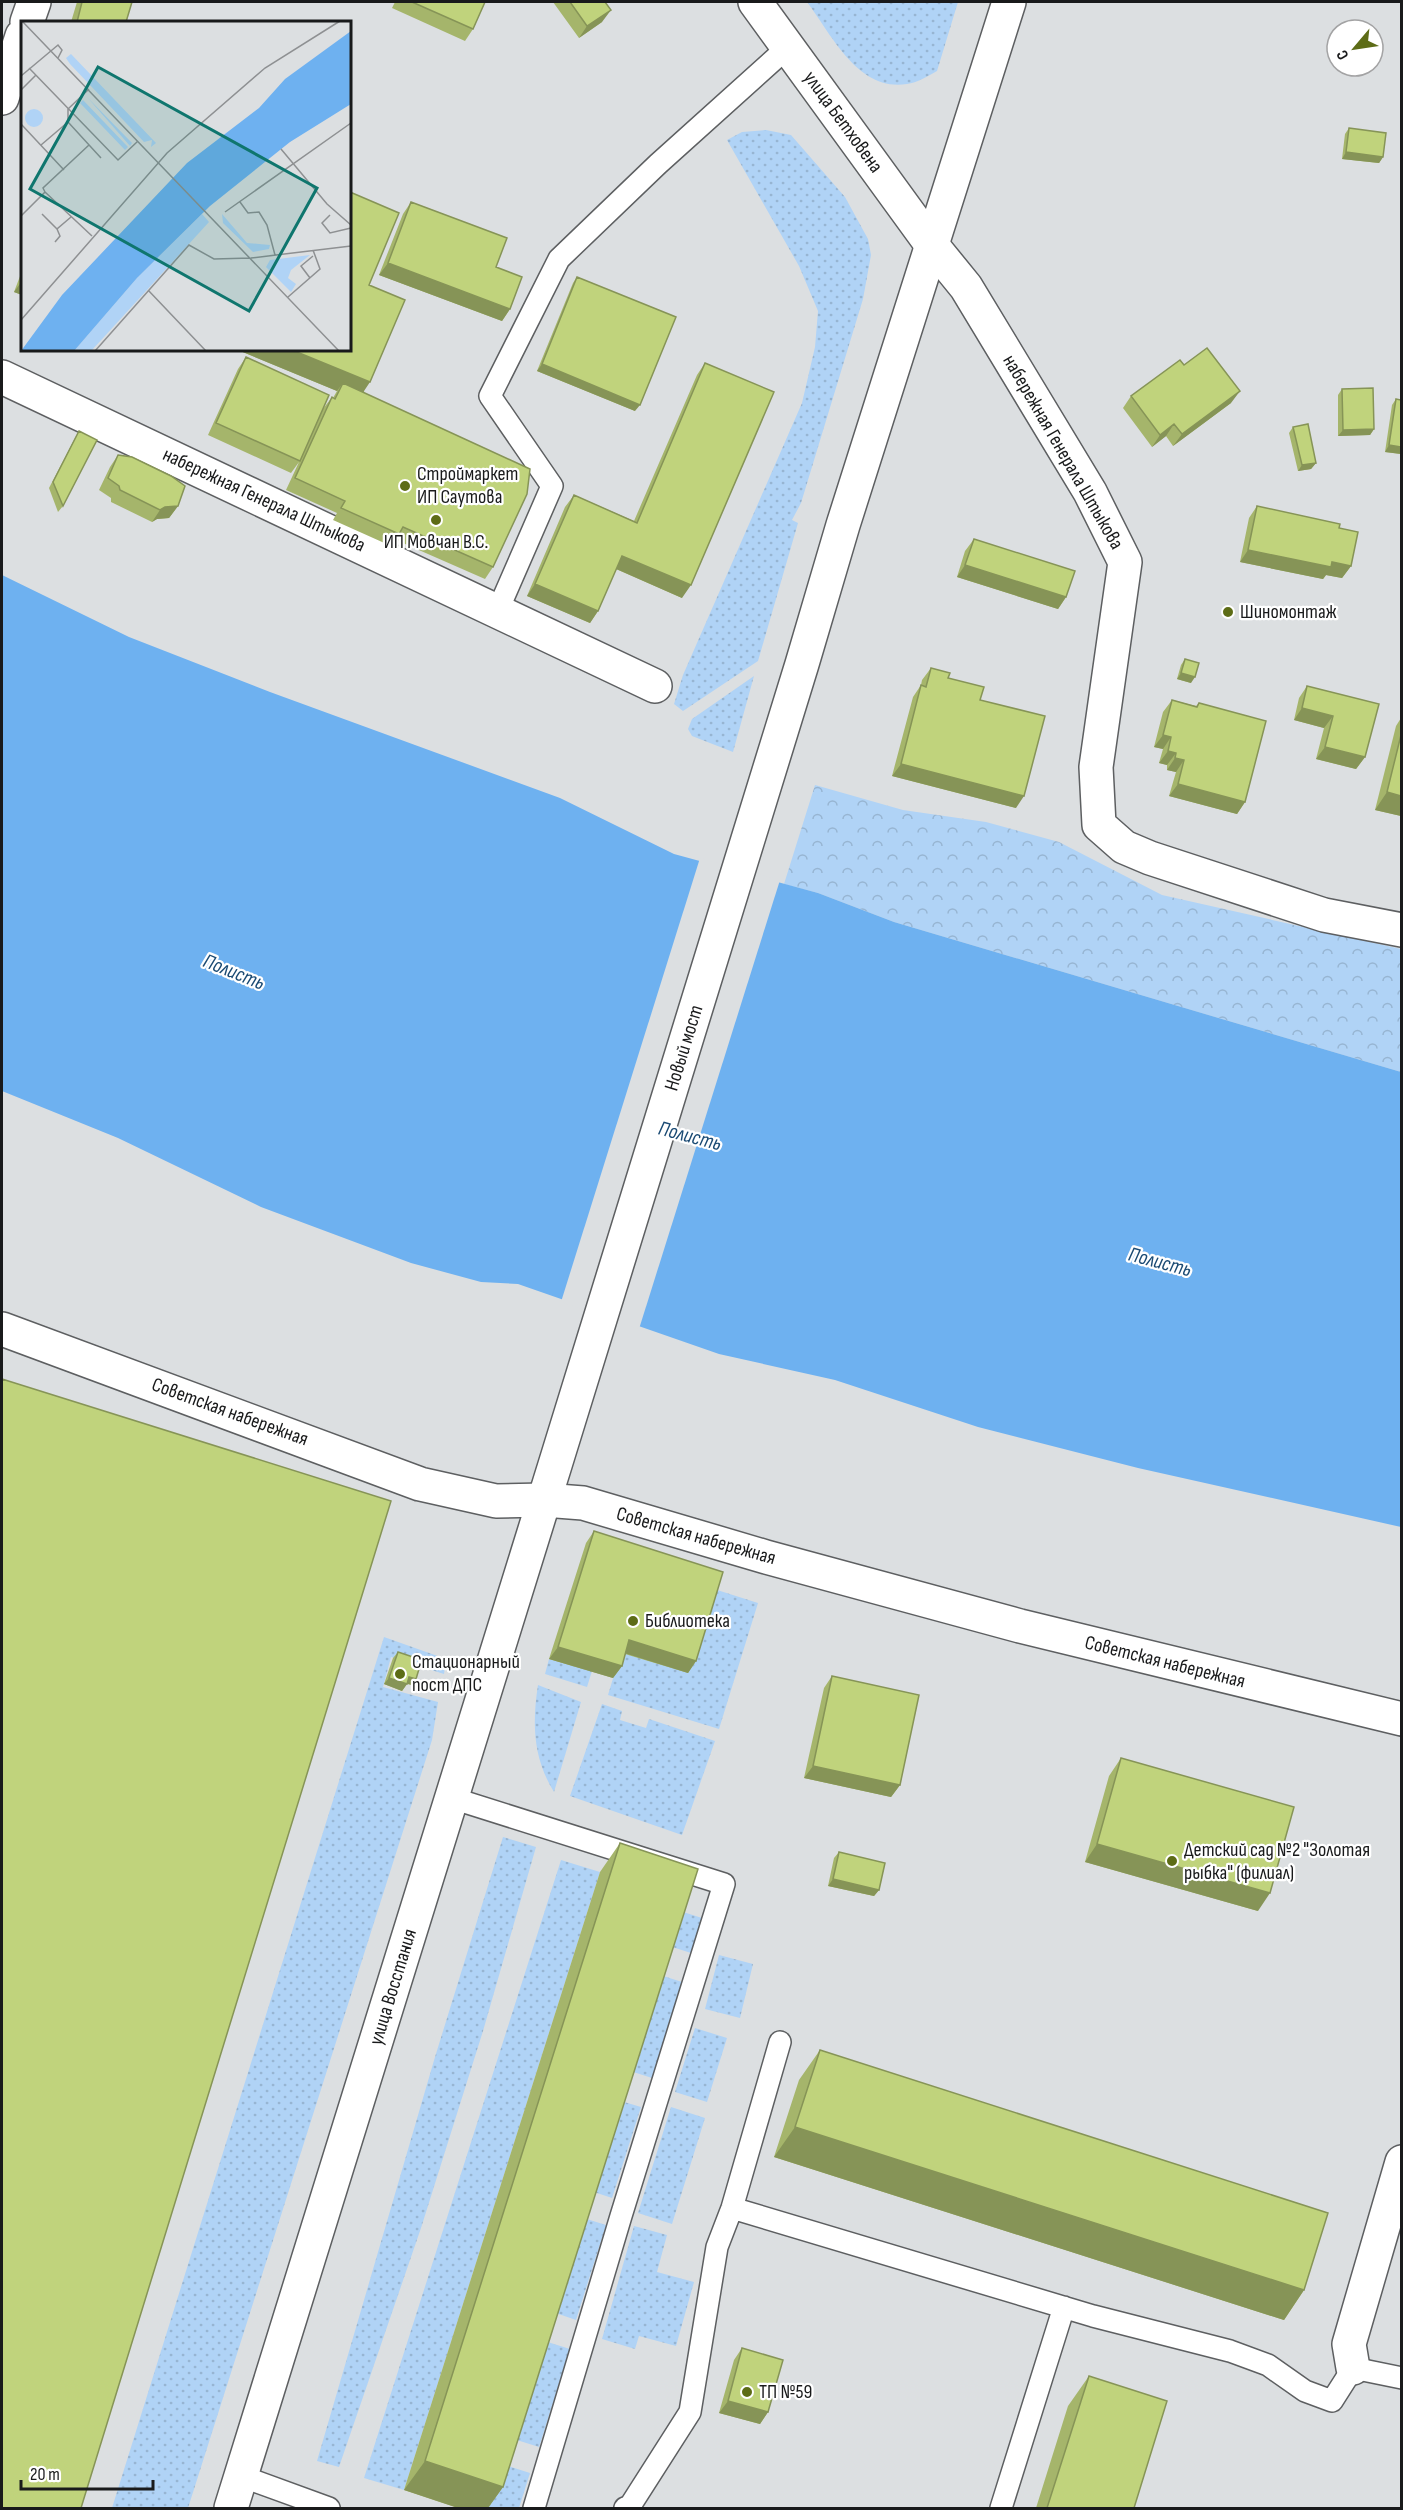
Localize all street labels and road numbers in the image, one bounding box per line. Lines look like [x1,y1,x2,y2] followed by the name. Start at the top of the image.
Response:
[798,67,888,177] street label: улица Бетховена
[997,350,1129,554] street label: набережная Генерала Штыкова
[159,442,369,558] street label: набережная Генерала Штыкова
[660,1002,708,1094] street label: Новый мост
[149,1373,311,1451] street label: Советская набережная
[614,1502,778,1570] street label: Советская набережная
[1082,1630,1248,1694] street label: Советская набережная
[364,1926,422,2048] street label: улица Восстания

